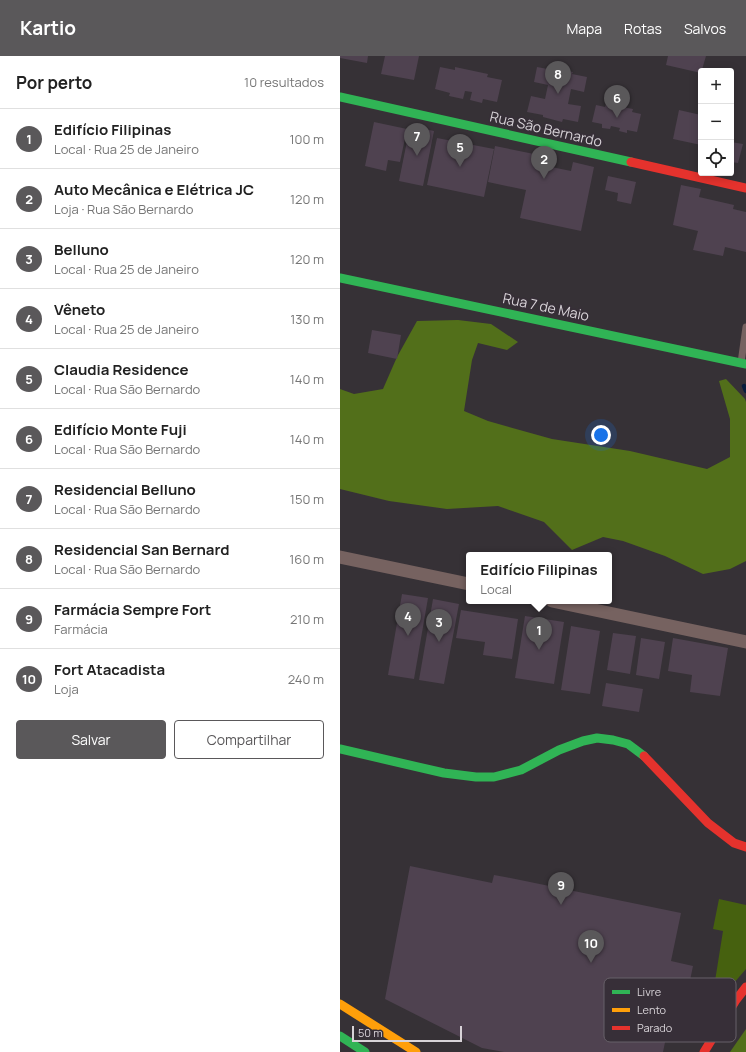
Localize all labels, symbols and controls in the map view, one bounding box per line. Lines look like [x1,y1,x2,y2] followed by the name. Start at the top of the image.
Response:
[20,15,76,41] text: Kartio
[566,19,602,38] text: Mapa
[624,19,662,38] text: Rotas
[684,19,726,38] text: Salvos
[545,61,571,94] pin: 8
[698,68,734,176] map controls
[698,68,734,104] button: +
[16,71,92,94] text: Por perto
[244,73,324,91] text: 10 resultados
[604,85,630,118] pin: 6
[698,104,734,140] button: −
[488,106,604,151] street label: Rua São Bernardo
[54,119,171,140] text: Edifício Filipinas
[404,123,430,156] pin: 7
[26,130,32,148] text: 1
[289,130,324,148] text: 100 m
[447,134,473,167] pin: 5
[54,140,199,158] text: Local · Rua 25 de Janeiro
[698,140,734,176] button: locate
[531,146,557,179] pin: 2
[54,179,254,200] text: Auto Mecânica e Elétrica JC
[25,190,33,208] text: 2
[290,190,324,208] text: 120 m
[54,200,193,218] text: Loja · Rua São Bernardo
[54,239,109,260] text: Belluno
[25,250,33,268] text: 3
[290,250,324,268] text: 120 m
[54,260,199,278] text: Local · Rua 25 de Janeiro
[501,288,591,325] street label: Rua 7 de Maio
[54,299,105,320] text: Vêneto
[25,310,33,328] text: 4
[290,310,324,328] text: 130 m
[54,320,199,338] text: Local · Rua 25 de Janeiro
[54,359,188,380] text: Claudia Residence
[25,370,33,388] text: 5
[290,370,324,388] text: 140 m
[54,380,200,398] text: Local · Rua São Bernardo
[54,419,187,440] text: Edifício Monte Fuji
[591,425,611,445] your location
[25,430,33,448] text: 6
[290,430,324,448] text: 140 m
[54,440,200,458] text: Local · Rua São Bernardo
[54,479,196,500] text: Residencial Belluno
[26,490,32,508] text: 7
[290,490,324,508] text: 150 m
[54,500,200,518] text: Local · Rua São Bernardo
[54,539,230,560] text: Residencial San Bernard
[25,550,33,568] text: 8
[289,550,324,568] text: 160 m
[466,552,612,604] popup
[480,559,598,580] text: Edifício Filipinas
[54,560,200,578] text: Local · Rua São Bernardo
[480,580,512,598] text: Local
[54,599,211,620] text: Farmácia Sempre Fort
[395,603,421,636] pin: 4
[426,609,452,642] pin: 3
[25,610,33,628] text: 9
[290,610,324,628] text: 210 m
[526,617,552,650] pin: 1
[54,620,108,638] text: Farmácia
[54,659,165,680] text: Fort Atacadista
[22,670,36,688] text: 10
[288,670,324,688] text: 240 m
[54,680,79,698] text: Loja
[16,720,166,759] button: Salvar
[174,720,324,759] button: Compartilhar
[548,872,574,905] pin: 9
[578,930,604,963] pin: 10
[604,978,736,1042] legend
[637,984,662,999] text: Livre
[637,1002,667,1017] text: Lento
[637,1020,673,1035] text: Parado
[352,1024,462,1043] scale bar
[358,1025,383,1040] text: 50 m

